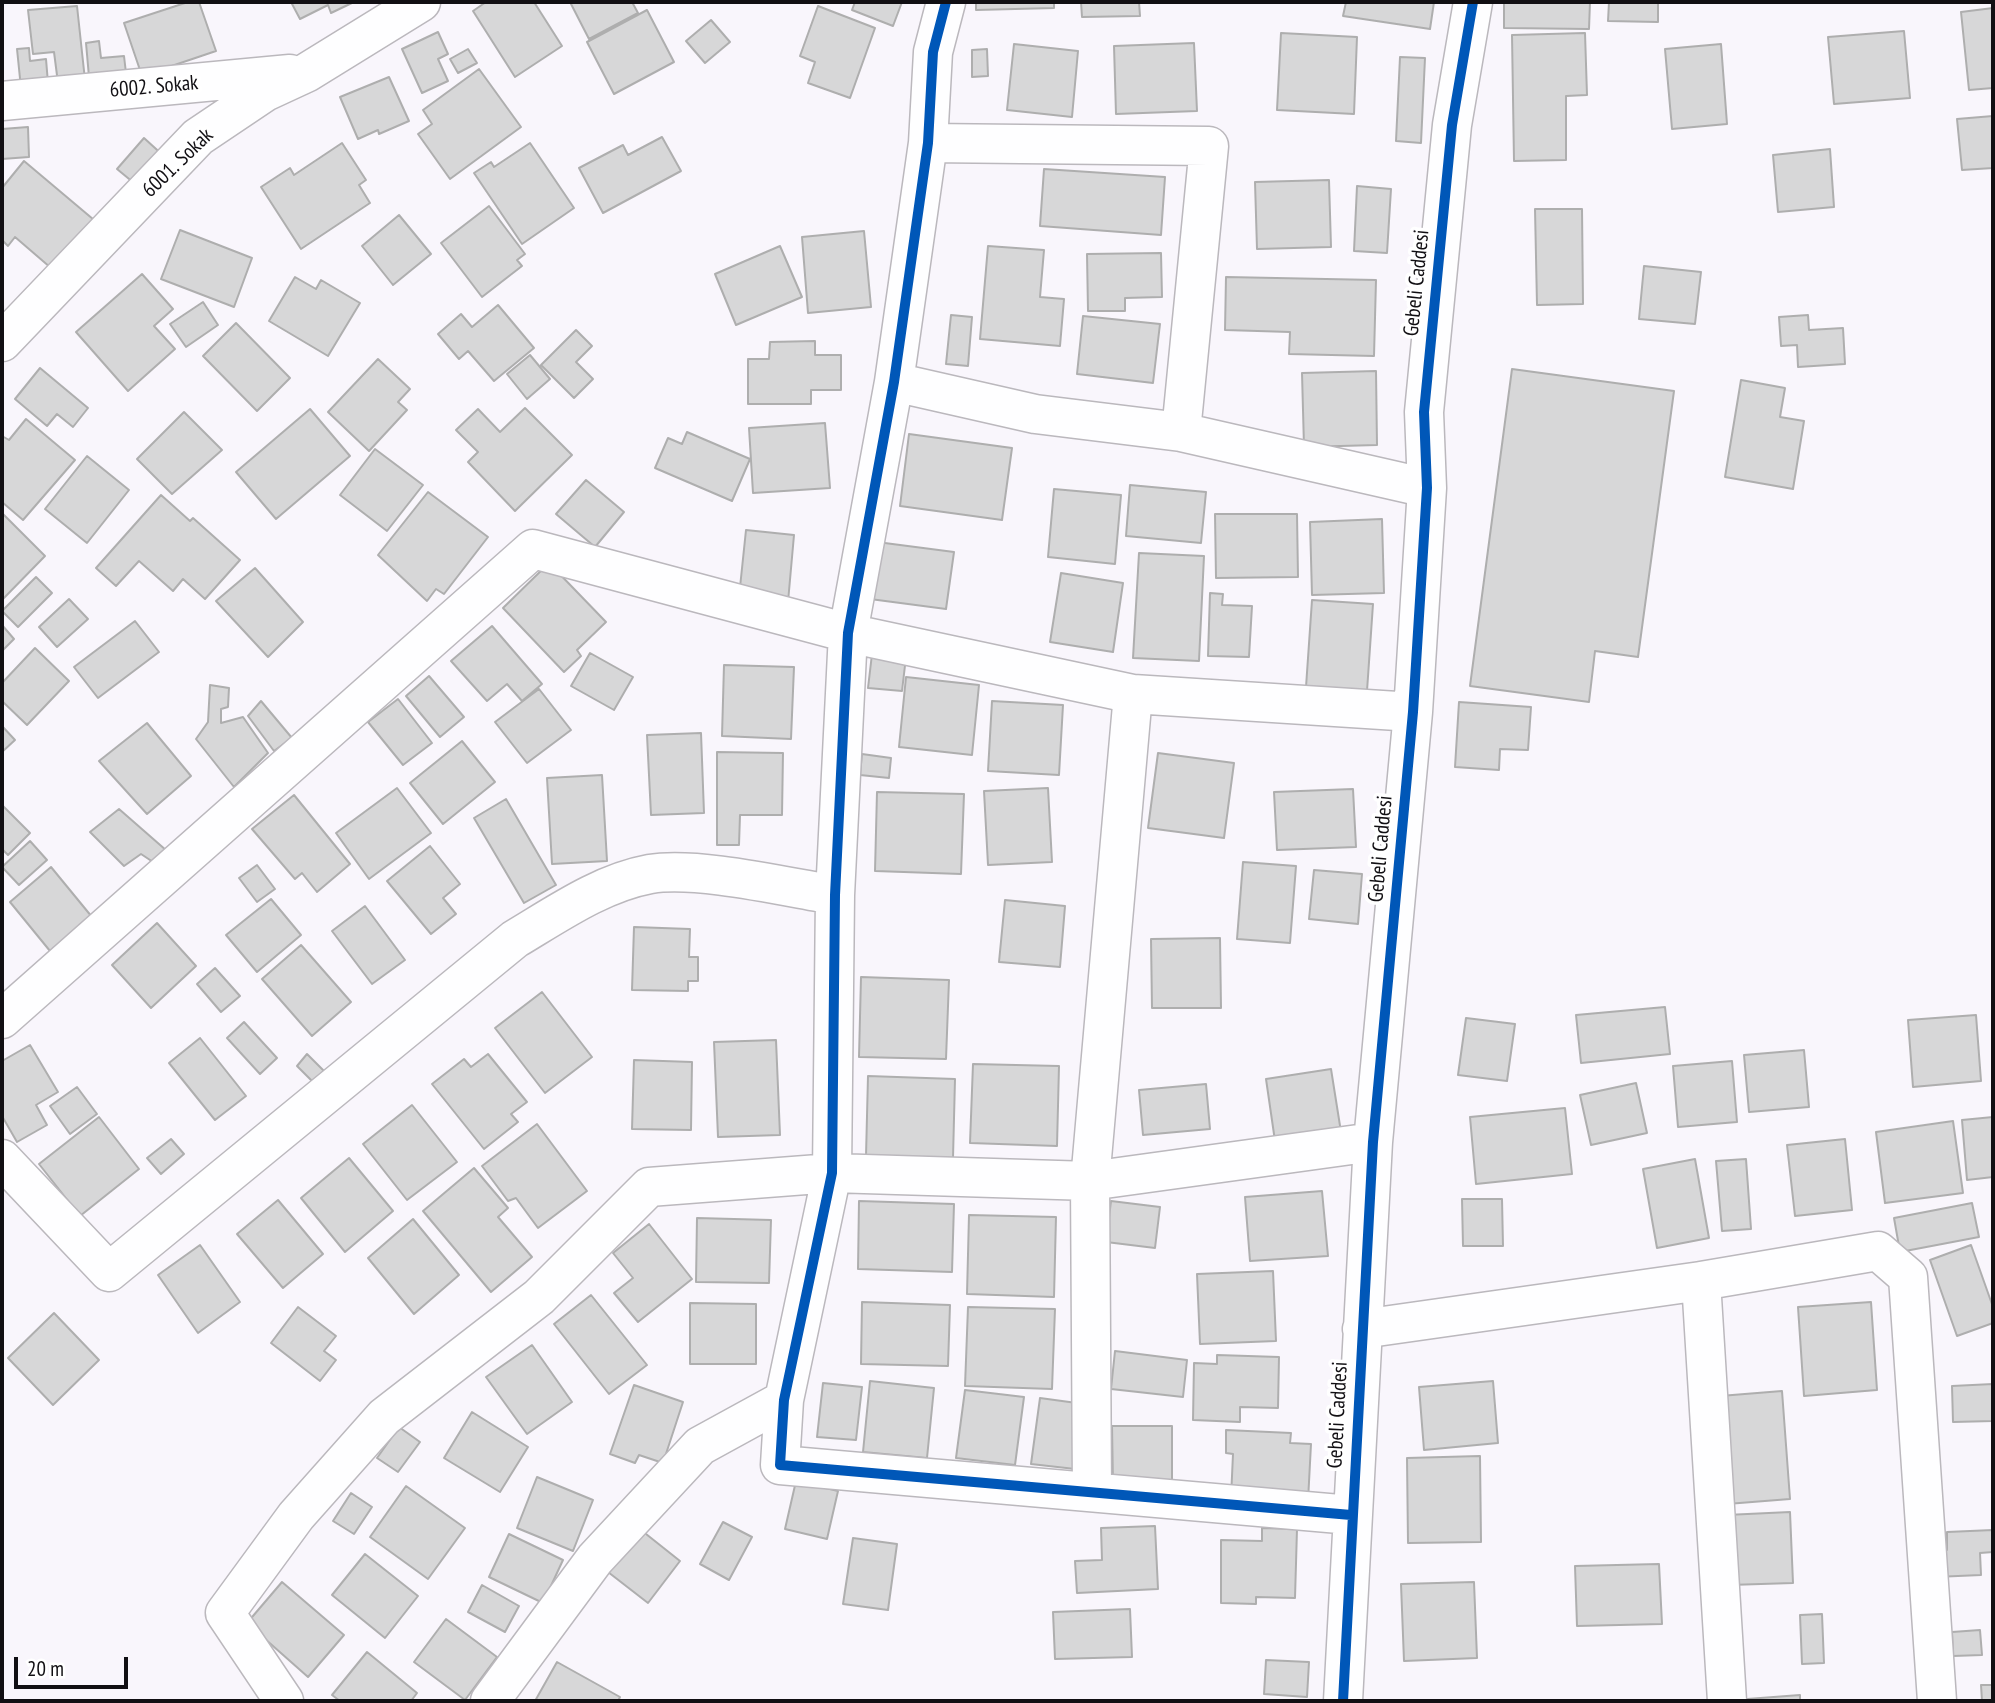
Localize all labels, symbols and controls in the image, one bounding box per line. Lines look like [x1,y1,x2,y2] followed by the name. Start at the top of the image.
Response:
[109,71,199,103] street label: 6002. Sokak
[137,123,219,203] street label: 6001. Sokak
[1399,228,1435,338] street label: Gebeli Caddesi
[1364,795,1398,903] street label: Gebeli Caddesi
[1323,1361,1353,1469] street label: Gebeli Caddesi
[18,1644,131,1688] scale bar
[27,1655,64,1682] text: 20 m

